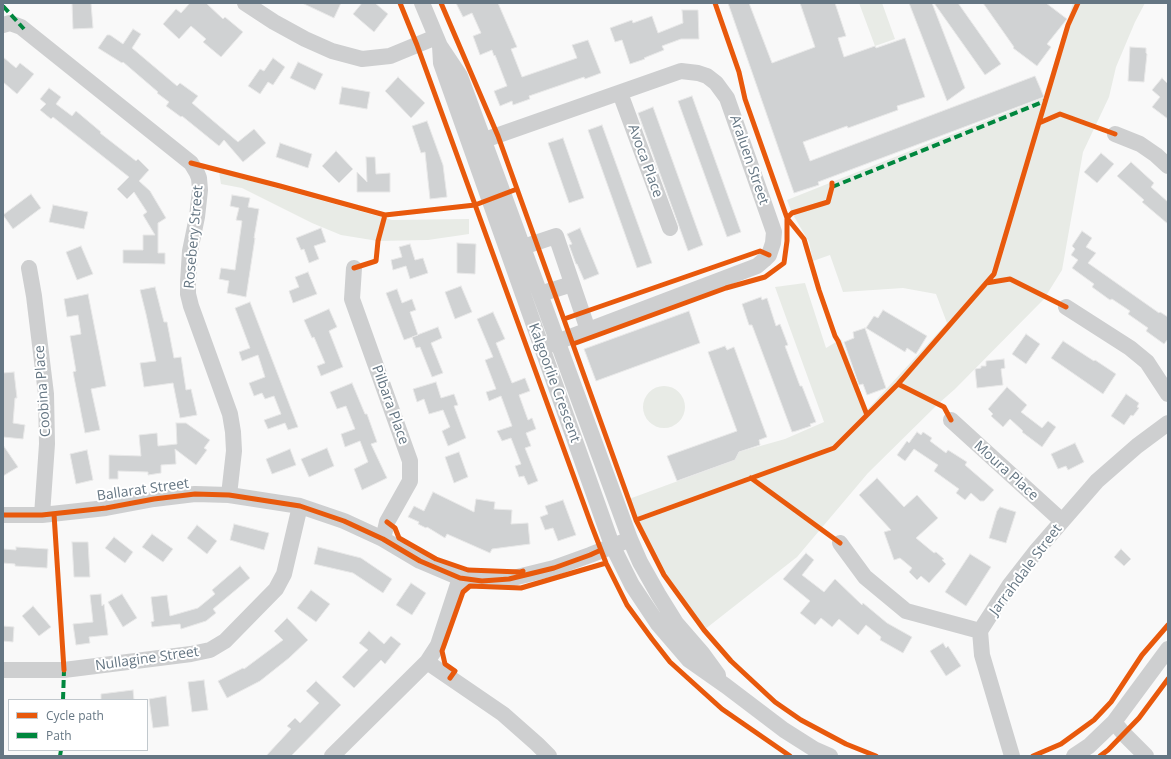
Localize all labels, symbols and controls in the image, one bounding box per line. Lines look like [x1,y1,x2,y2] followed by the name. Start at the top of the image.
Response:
[726,113,772,207] street label: Araluen Street
[624,122,666,200] street label: Avoca Place
[181,185,207,289] street label: Rosebery Street
[525,321,583,445] street label: Kalgoorlie Crescent
[31,344,55,438] street label: Coobina Place
[368,363,412,447] street label: Pilbara Place
[970,438,1042,504] street label: Moura Place
[96,475,190,505] street label: Ballarat Street
[986,521,1066,619] street label: Jarrahdale Street
[94,643,200,675] street label: Nullagine Street
[8,699,148,751] legend
[46,707,104,724] text: Cycle path
[46,727,72,744] text: Path

